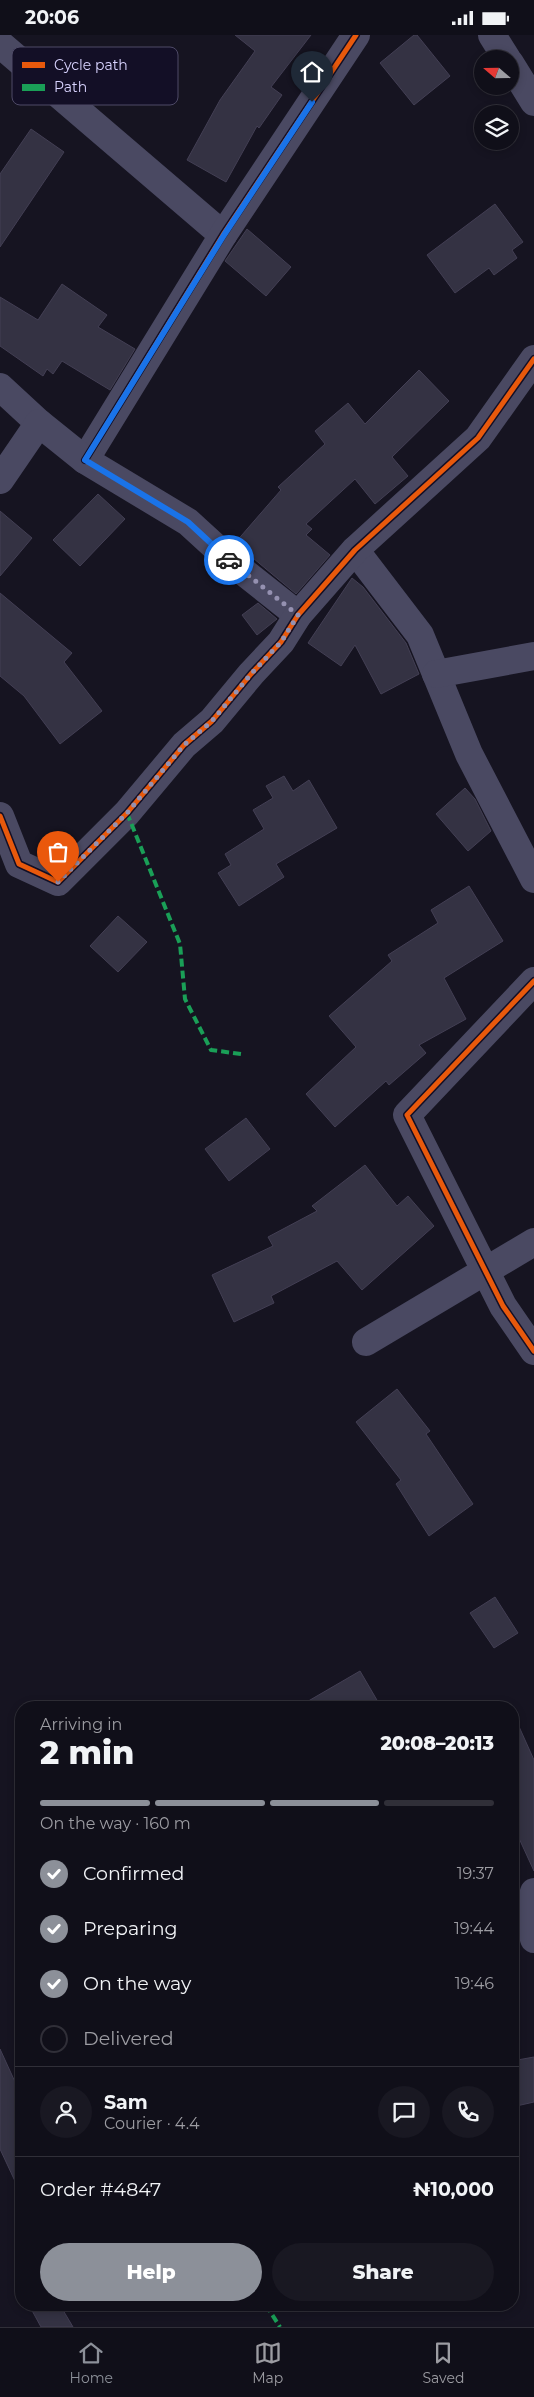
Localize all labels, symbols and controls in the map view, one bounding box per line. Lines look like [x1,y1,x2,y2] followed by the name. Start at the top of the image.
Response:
[25,6,79,29] text: 20:06
[12,47,178,105] legend
[474,50,519,95] north arrow
[474,50,519,150] map controls
[291,51,333,102] pin
[54,56,128,74] text: Cycle path
[298,58,326,86] icon: home
[54,78,87,96] text: Path
[474,105,519,150] button: layers
[204,535,254,585] courier
[215,546,243,574] icon: car
[37,831,79,882] pin
[44,838,72,866] icon: bag
[40,1715,122,1734] text: Arriving in
[380,1732,494,1755] text: 20:08–20:13
[40,1733,134,1772] text: 2 min
[40,1814,191,1833] text: On the way · 160 m
[40,1860,68,1888] icon: check
[83,1862,184,1885] text: Confirmed
[457,1864,494,1883] text: 19:37
[40,1915,68,1943] icon: check
[83,1917,178,1940] text: Preparing
[454,1919,494,1938] text: 19:44
[40,1970,68,1998] icon: check
[83,1972,191,1995] text: On the way
[455,1974,494,1993] text: 19:46
[83,2027,174,2050] text: Delivered
[40,2086,92,2138] button: person
[378,2086,430,2138] button: chat
[442,2086,494,2138] button: phone
[104,2091,148,2114] text: Sam
[104,2114,200,2133] text: Courier · 4.4
[40,2178,161,2201] text: Order #4847
[413,2178,494,2201] text: ₦10,000
[40,2243,262,2301] button: Help
[272,2243,494,2301] button: Share
[70,2339,113,2387] tab: Home
[252,2339,283,2387] tab: Map
[422,2339,464,2387] tab: Saved

